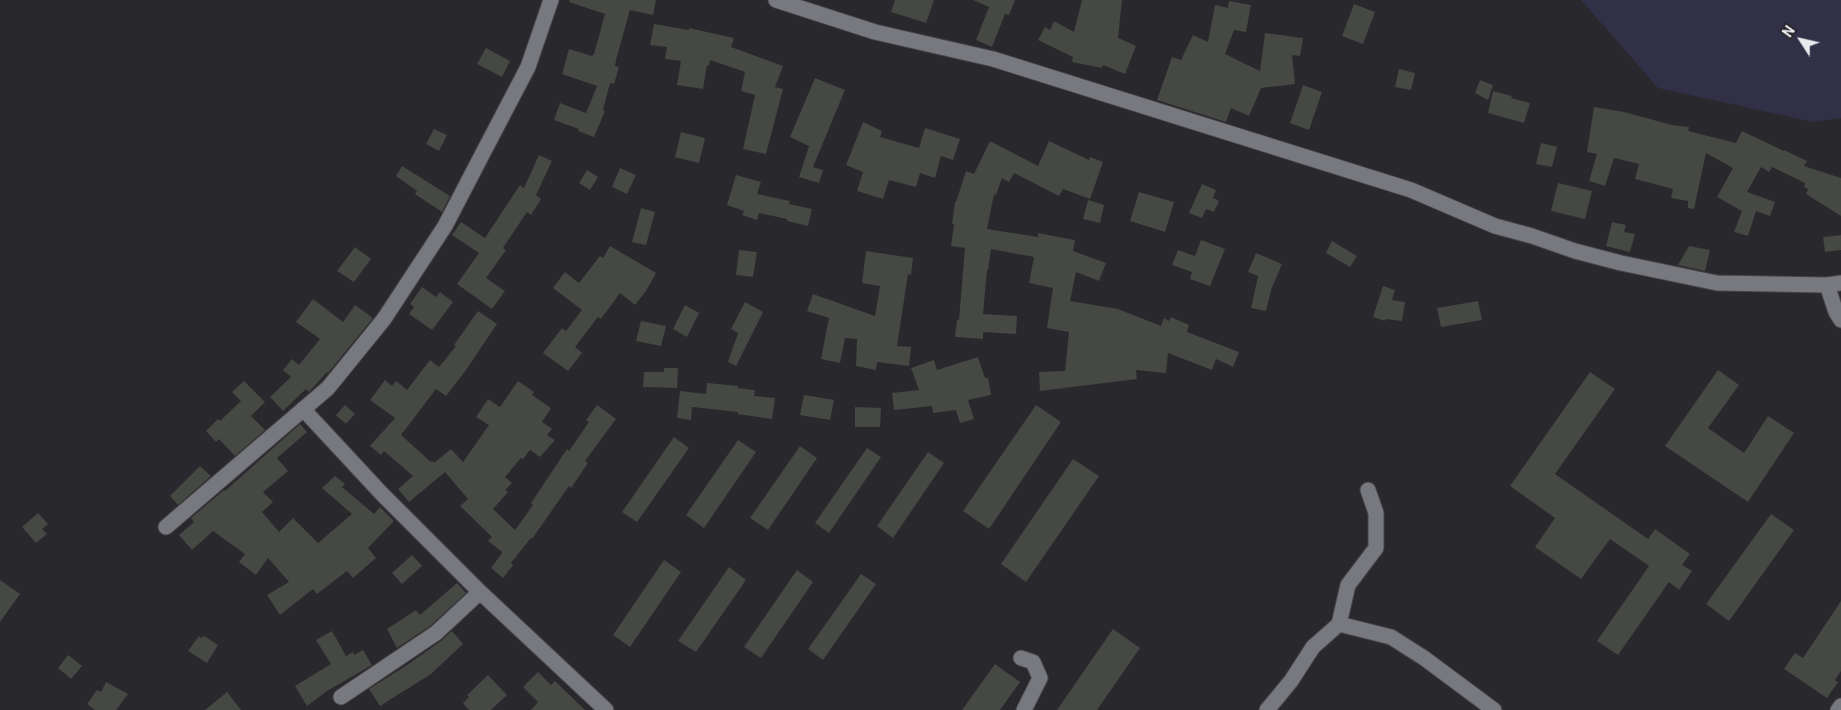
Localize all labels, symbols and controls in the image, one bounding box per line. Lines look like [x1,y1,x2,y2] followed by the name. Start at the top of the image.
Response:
[1776,15,1826,65] north arrow
[1779,23,1798,40] text: N

